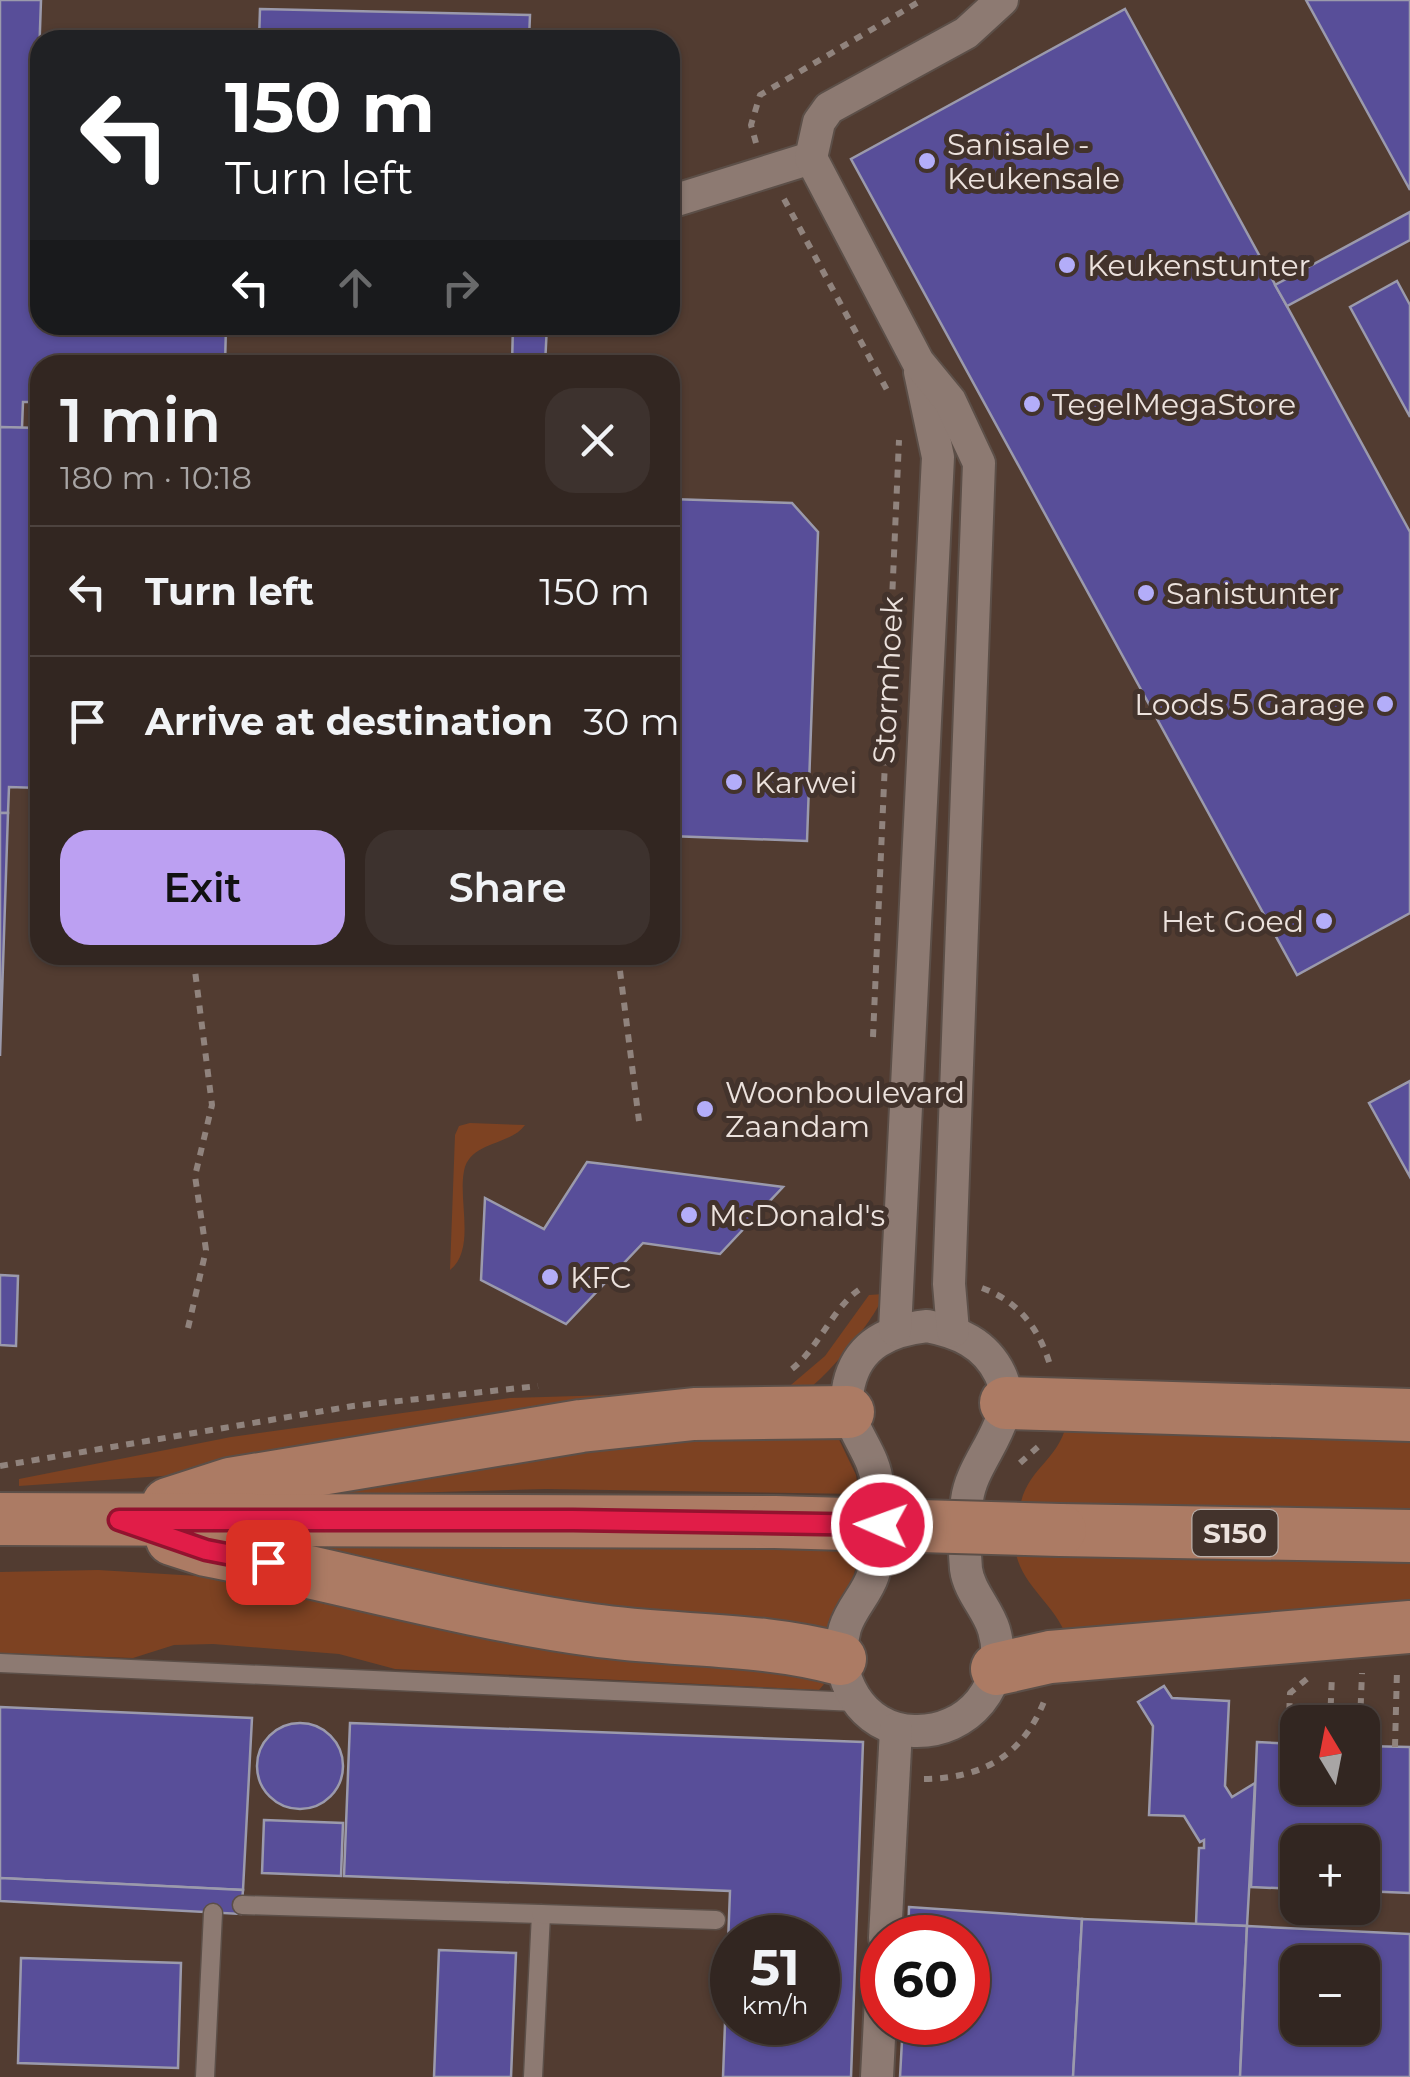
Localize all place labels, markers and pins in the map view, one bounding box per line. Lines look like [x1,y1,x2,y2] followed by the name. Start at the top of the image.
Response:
[947,126,1120,197] place label: Sanisale - Keukensale
[916,150,938,172] marker: Sanisale - Keukensale
[1087,247,1311,284] place label: Keukenstunter
[1056,254,1078,276] marker: Keukenstunter
[1052,386,1296,423] place label: TegelMegaStore
[1021,393,1043,415] marker: TegelMegaStore
[1166,575,1340,612] place label: Sanistunter
[1135,582,1157,604] marker: Sanistunter
[1134,686,1365,723] place label: Loods 5 Garage
[1374,693,1396,715] marker: Loods 5 Garage
[754,764,857,801] place label: Karwei
[723,771,745,793] marker: Karwei
[1161,903,1304,940] place label: Het Goed
[1313,910,1335,932] marker: Het Goed
[725,1074,965,1145] place label: Woonboulevard Zaandam
[694,1098,716,1120] marker: Woonboulevard Zaandam
[709,1197,885,1234] place label: McDonald's
[678,1204,700,1226] marker: McDonald's
[570,1259,631,1296] place label: KFC
[539,1266,561,1288] marker: KFC
[226,1520,311,1605] pin

